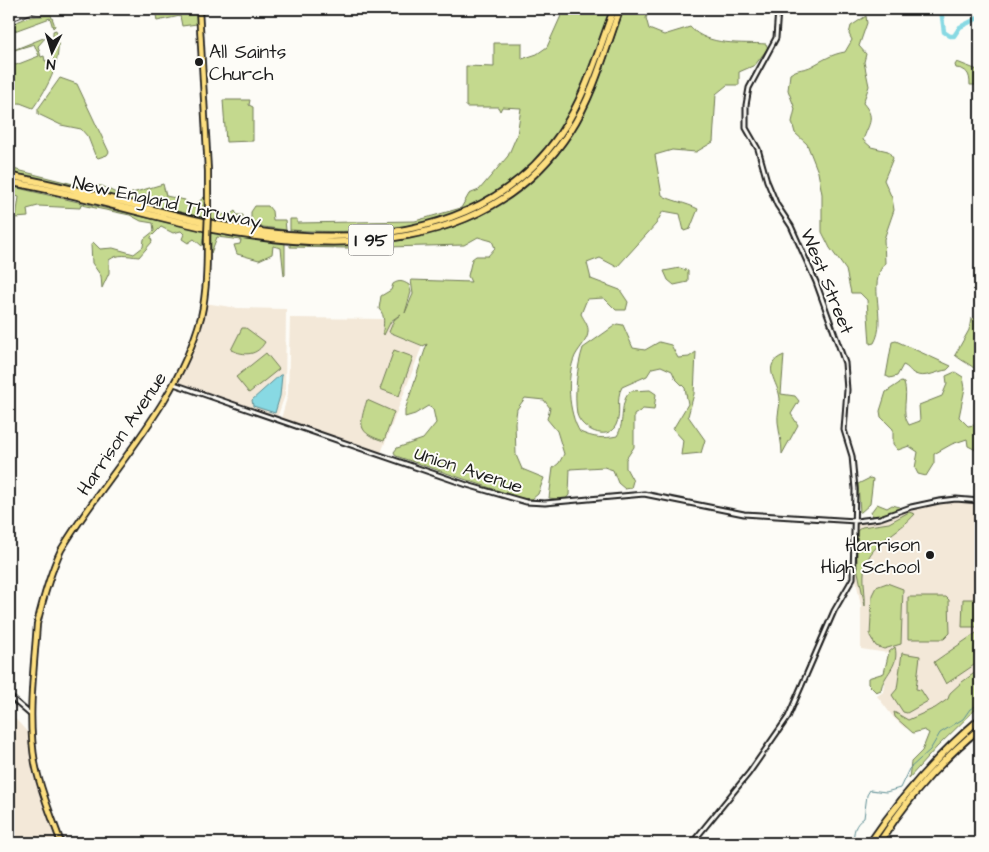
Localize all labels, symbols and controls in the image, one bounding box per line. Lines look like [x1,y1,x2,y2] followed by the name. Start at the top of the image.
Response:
[28,28,78,78] north arrow
[209,39,286,88] place label: All Saints Church
[45,54,56,74] text: N
[193,56,205,68] marker: All Saints Church
[70,169,264,237] street label: New England Thruway
[348,224,394,256] road number: I 95
[793,225,860,339] street label: West Street
[71,367,174,501] street label: Harrison Avenue
[411,440,526,501] street label: Union Avenue
[821,532,920,582] place label: Harrison High School
[924,549,936,561] marker: Harrison High School

